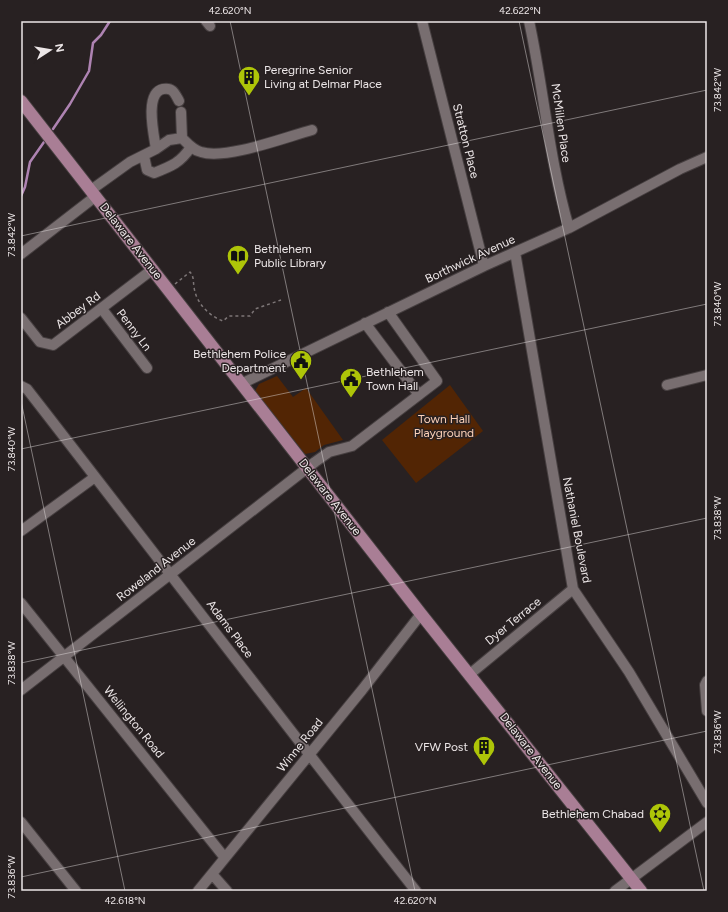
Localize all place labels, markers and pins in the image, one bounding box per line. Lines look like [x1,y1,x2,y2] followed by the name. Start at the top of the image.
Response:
[264,63,382,91] place label: Peregrine Senior Living at Delmar Place
[236,64,262,97] building icon: Peregrine Senior Living at Delmar Place
[254,242,327,270] place label: Bethlehem Public Library
[225,243,251,276] library icon: Bethlehem Public Library
[193,347,286,375] place label: Bethlehem Police Department
[288,348,314,381] public building icon: Bethlehem Police Department
[366,365,424,393] place label: Bethlehem Town Hall
[338,366,364,399] public building icon: Bethlehem Town Hall
[471,734,497,767] building icon: VFW Post
[415,740,468,754] place label: VFW Post
[647,801,673,834] synagogue icon: Bethlehem Chabad
[542,807,644,821] place label: Bethlehem Chabad

